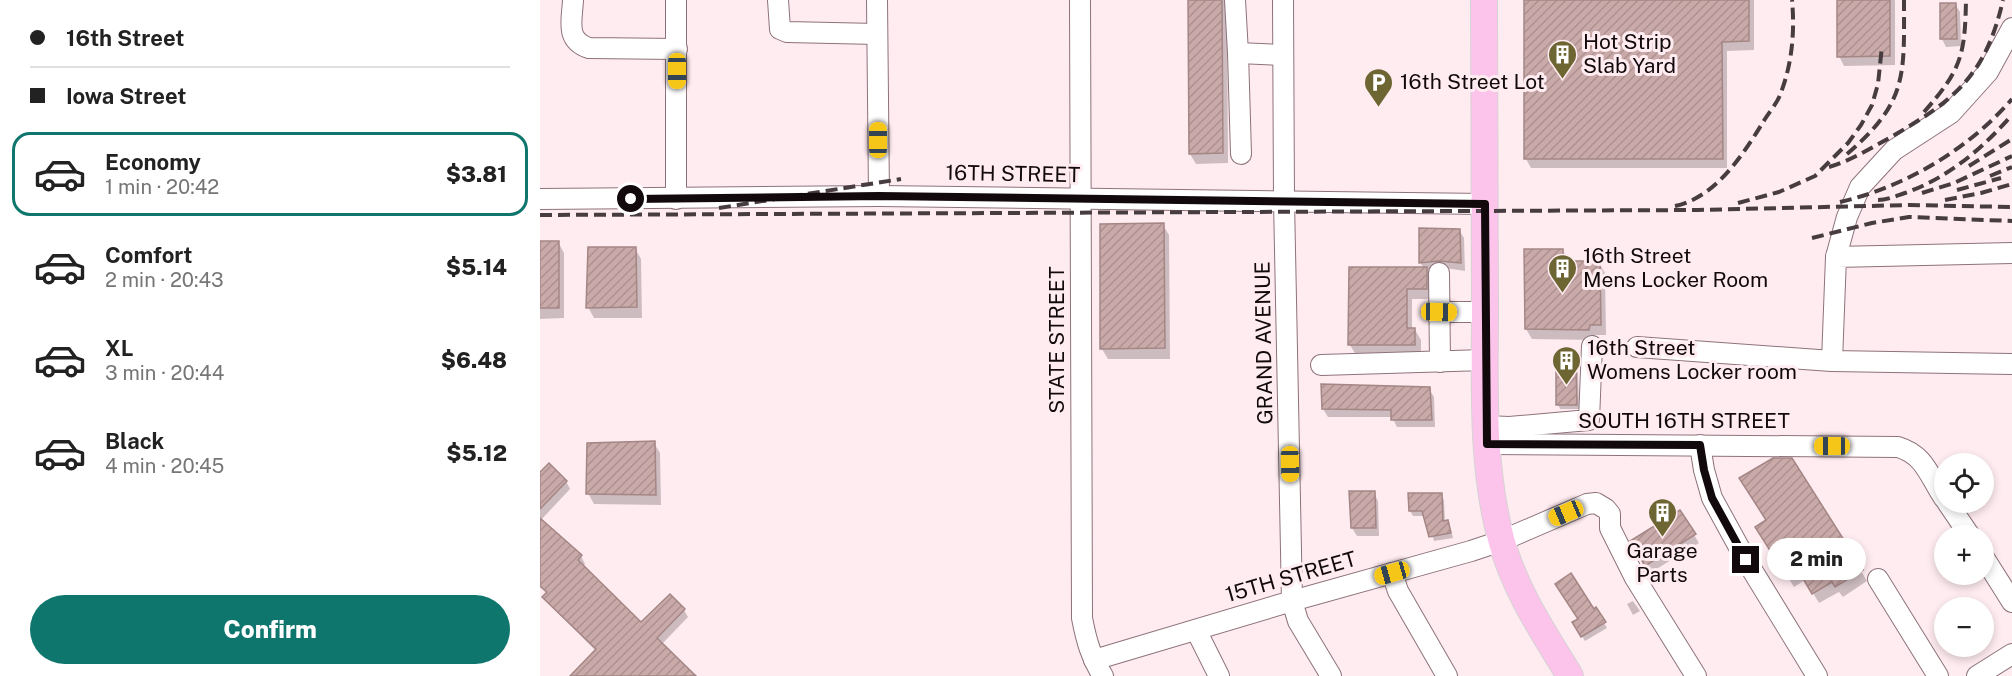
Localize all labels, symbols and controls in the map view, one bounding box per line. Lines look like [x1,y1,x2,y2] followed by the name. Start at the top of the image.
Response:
[66,25,184,51] text: 16th Street
[1583,29,1676,78] place label: Hot Strip Slab Yard
[1546,38,1578,80] building icon: Hot Strip Slab Yard
[668,53,686,89] car
[1363,66,1395,108] parking icon: 16th Street Lot
[1400,69,1545,94] place label: 16th Street Lot
[66,83,186,109] text: Iowa Street
[869,122,887,158] car
[33,147,87,201] icon: car
[105,149,201,175] text: Economy
[945,160,1081,187] street label: 16TH STREET
[446,161,507,187] text: $3.81
[105,175,219,199] text: 1 min · 20:42
[617,185,644,212] route start
[33,240,87,294] icon: car
[105,242,192,268] text: Comfort
[1583,243,1768,292] place label: 16th Street Mens Locker Room
[1546,252,1578,294] building icon: 16th Street Mens Locker Room
[446,254,507,280] text: $5.14
[1250,261,1277,425] street label: GRAND AVENUE
[1044,266,1069,414] street label: STATE STREET
[105,268,224,292] text: 2 min · 20:43
[1421,303,1457,321] car
[33,333,87,387] icon: car
[105,335,133,361] text: XL
[1587,335,1797,384] place label: 16th Street Womens Locker room
[1550,344,1582,386] building icon: 16th Street Womens Locker room
[441,347,507,373] text: $6.48
[105,361,224,385] text: 3 min · 20:44
[1578,408,1790,433] street label: SOUTH 16TH STREET
[33,426,87,480] icon: car
[105,428,164,454] text: Black
[1814,437,1850,455] car
[446,440,507,466] text: $5.12
[1281,446,1299,482] car
[1934,453,1994,657] map controls
[1934,453,1994,513] button: locate
[105,454,224,478] text: 4 min · 20:45
[1646,496,1678,538] building icon: Garage Parts
[1546,498,1586,528] car
[1934,525,1994,585] button: +
[1626,538,1698,587] place label: Garage Parts
[1767,539,1866,581] callout: 2 min
[1222,546,1359,607] street label: 15TH STREET
[1732,546,1759,573] route end
[1790,547,1843,571] text: 2 min
[1372,559,1412,587] car
[30,595,510,664] button: Confirm
[1934,597,1994,657] button: −

